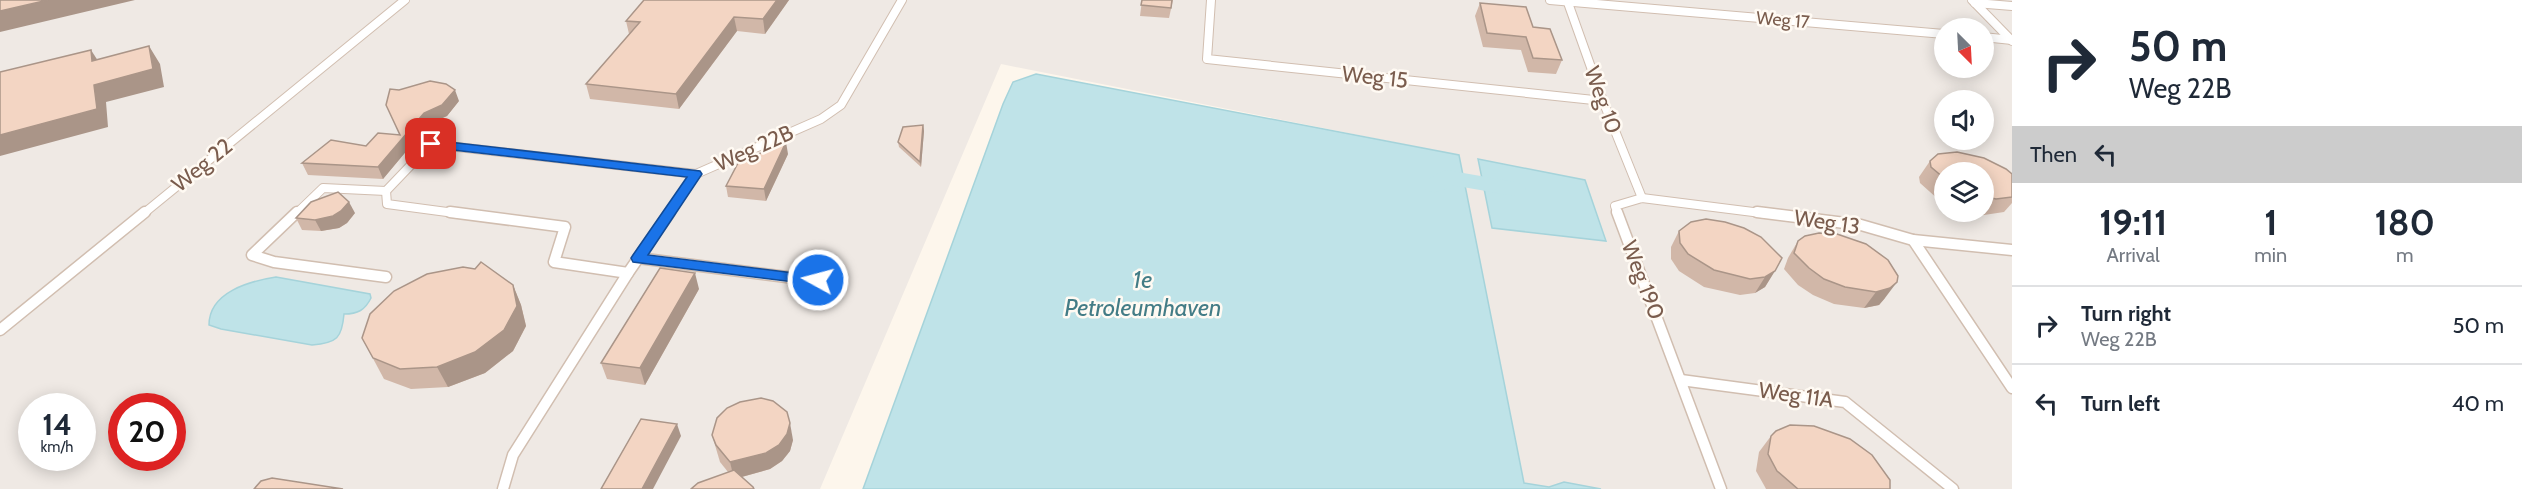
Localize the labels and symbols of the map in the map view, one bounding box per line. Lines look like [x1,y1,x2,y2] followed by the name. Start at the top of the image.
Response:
[1755,7,1811,33] street label: Weg 17
[1934,18,1994,78] north arrow
[1341,60,1409,94] street label: Weg 15
[1578,63,1628,137] street label: Weg 10
[405,118,456,169] pin
[710,119,798,177] street label: Weg 22B
[166,132,238,198] street label: Weg 22
[1792,204,1862,240] street label: Weg 13
[1616,237,1670,323] street label: Weg 190
[786,248,850,312] position arrow
[1065,265,1221,322] water label: 1e Petroleumhaven
[1757,376,1835,414] street label: Weg 11A
[108,393,186,471] speed limit sign: 20

